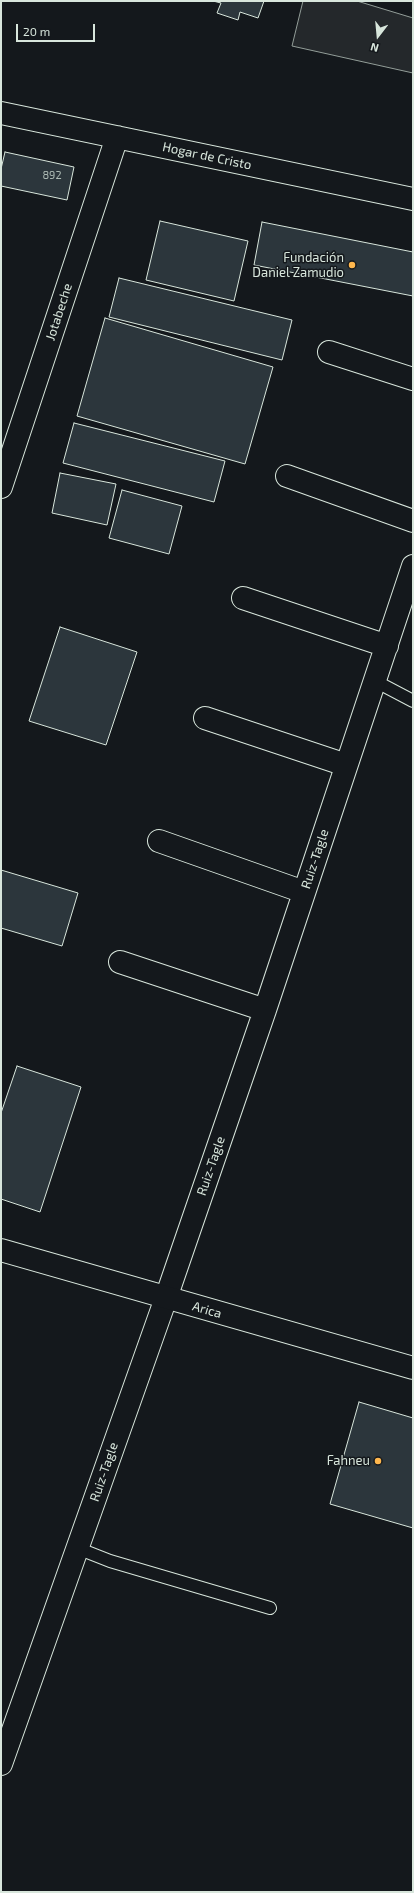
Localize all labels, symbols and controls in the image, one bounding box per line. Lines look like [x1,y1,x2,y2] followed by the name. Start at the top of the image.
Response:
[18,16,97,42] scale bar
[358,16,398,56] north arrow
[23,24,50,38] text: 20 m
[369,41,380,55] text: N
[161,139,253,173] street label: Hogar de Cristo
[42,168,62,182] house number: 892
[252,250,344,281] place label: Fundación Daniel Zamudio
[347,260,357,270] marker: Fundación Daniel Zamudio
[42,281,76,343] street label: Jotabeche
[298,827,332,891] street label: Ruiz-Tagle
[194,1134,228,1198] street label: Ruiz-Tagle
[190,1298,224,1322] street label: Arica
[87,1440,121,1504] street label: Ruiz-Tagle
[327,1453,370,1469] place label: Fahneu
[373,1456,383,1466] marker: Fahneu

